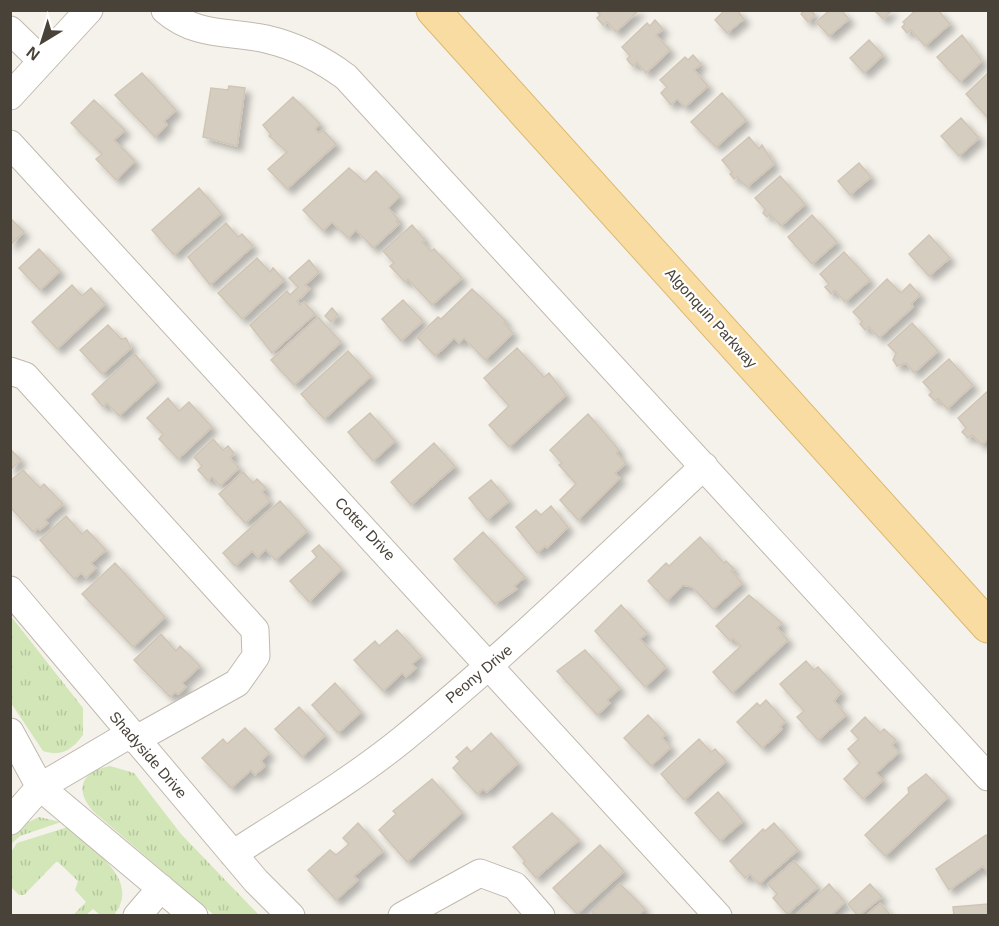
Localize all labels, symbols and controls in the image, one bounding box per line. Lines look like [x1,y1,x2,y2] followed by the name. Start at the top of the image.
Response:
[12,12,72,72] north arrow
[23,43,43,64] text: N
[662,264,761,371] street label: Algonquin Parkway
[332,494,399,564] street label: Cotter Drive
[442,641,515,706] street label: Peony Drive
[106,708,191,801] street label: Shadyside Drive

